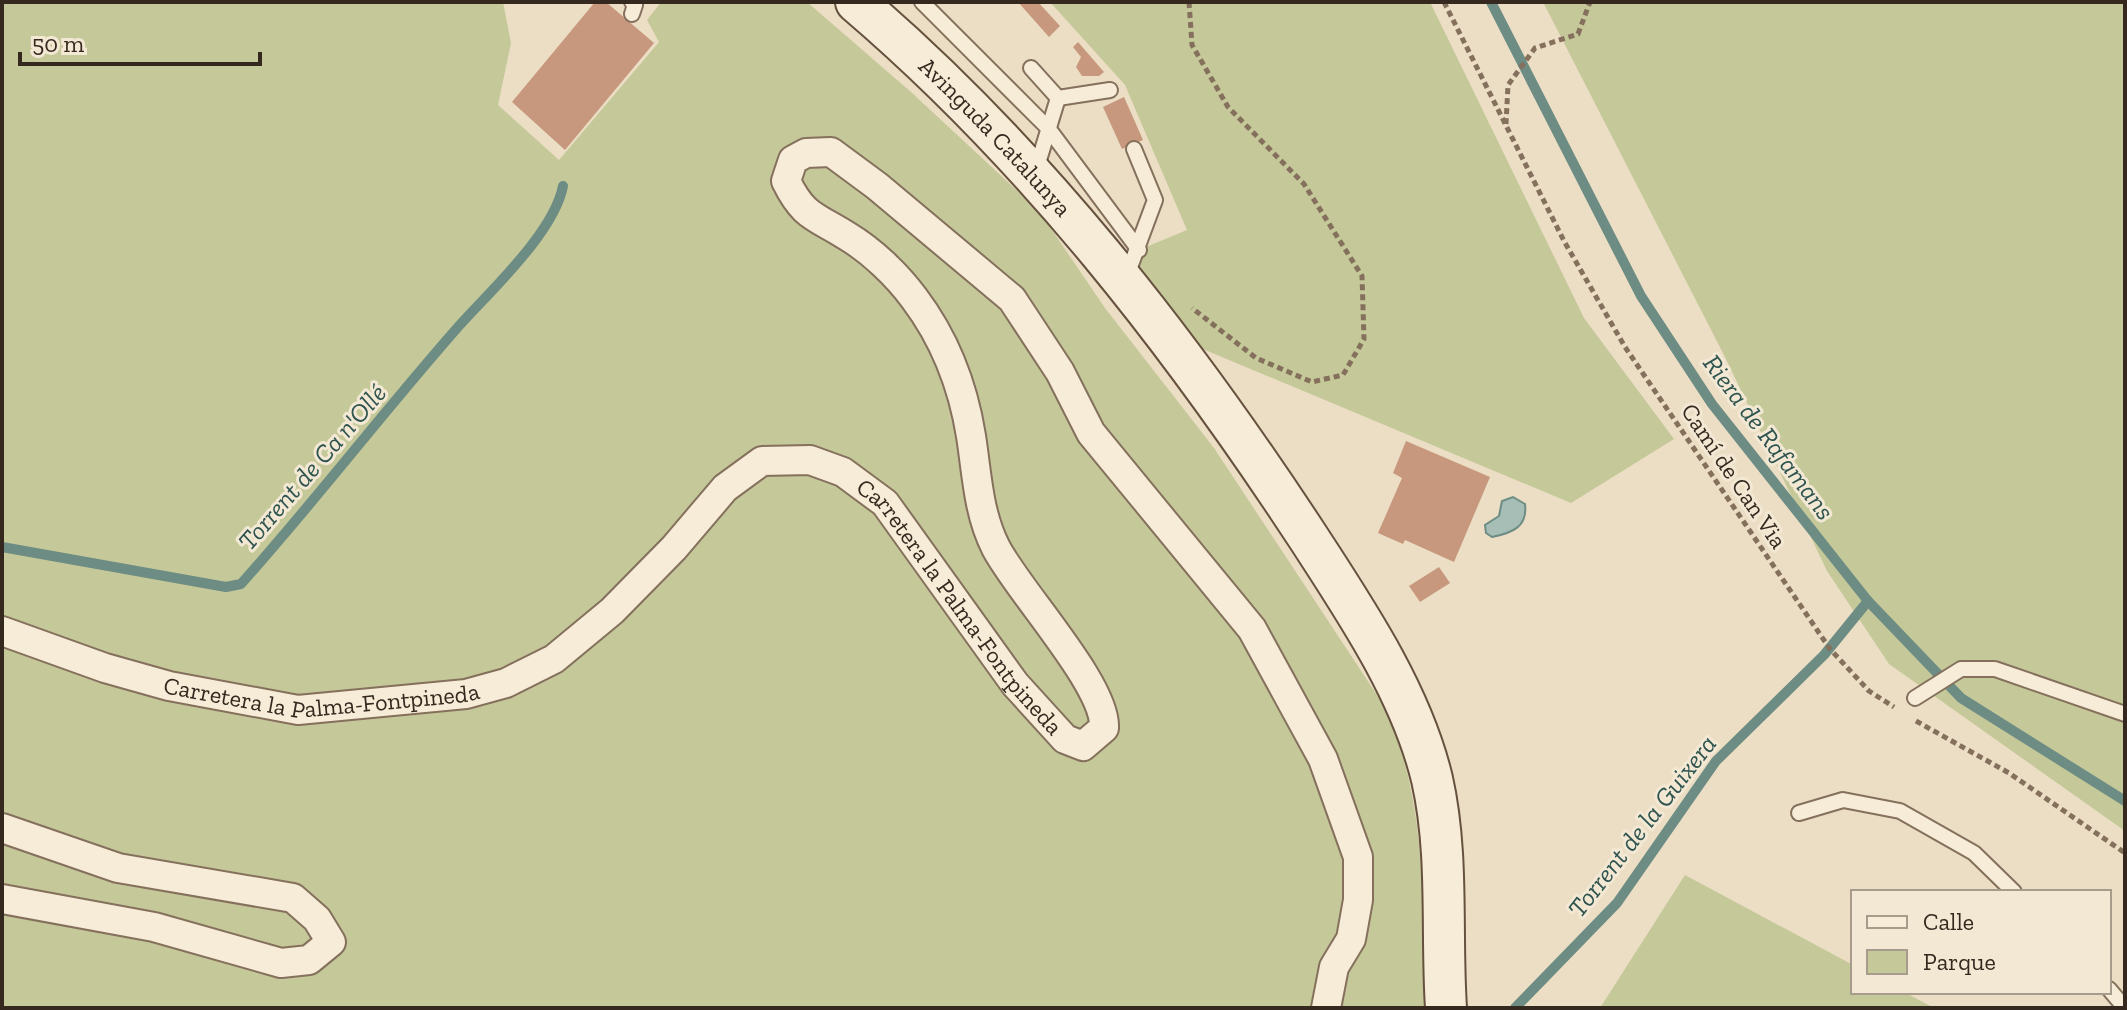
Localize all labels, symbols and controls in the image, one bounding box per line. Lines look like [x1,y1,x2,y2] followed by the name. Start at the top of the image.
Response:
[20,16,260,66] scale bar
[32,29,85,58] text: 50 m
[913,51,1078,222] street label: Avinguda Catalunya
[1696,348,1842,526] water label: Riera de Rafamans
[231,377,393,557] water label: Torrent de Ca n'Ollé
[1675,398,1794,554] street label: Camí de Can Via
[851,472,1069,741] street label: Carretera la Palma-Fontpineda
[161,670,483,725] street label: Carretera la Palma-Fontpineda
[1561,729,1723,923] water label: Torrent de la Guixera
[1851,890,2111,994] legend
[1923,907,1974,936] text: Calle
[1923,947,1996,976] text: Parque

